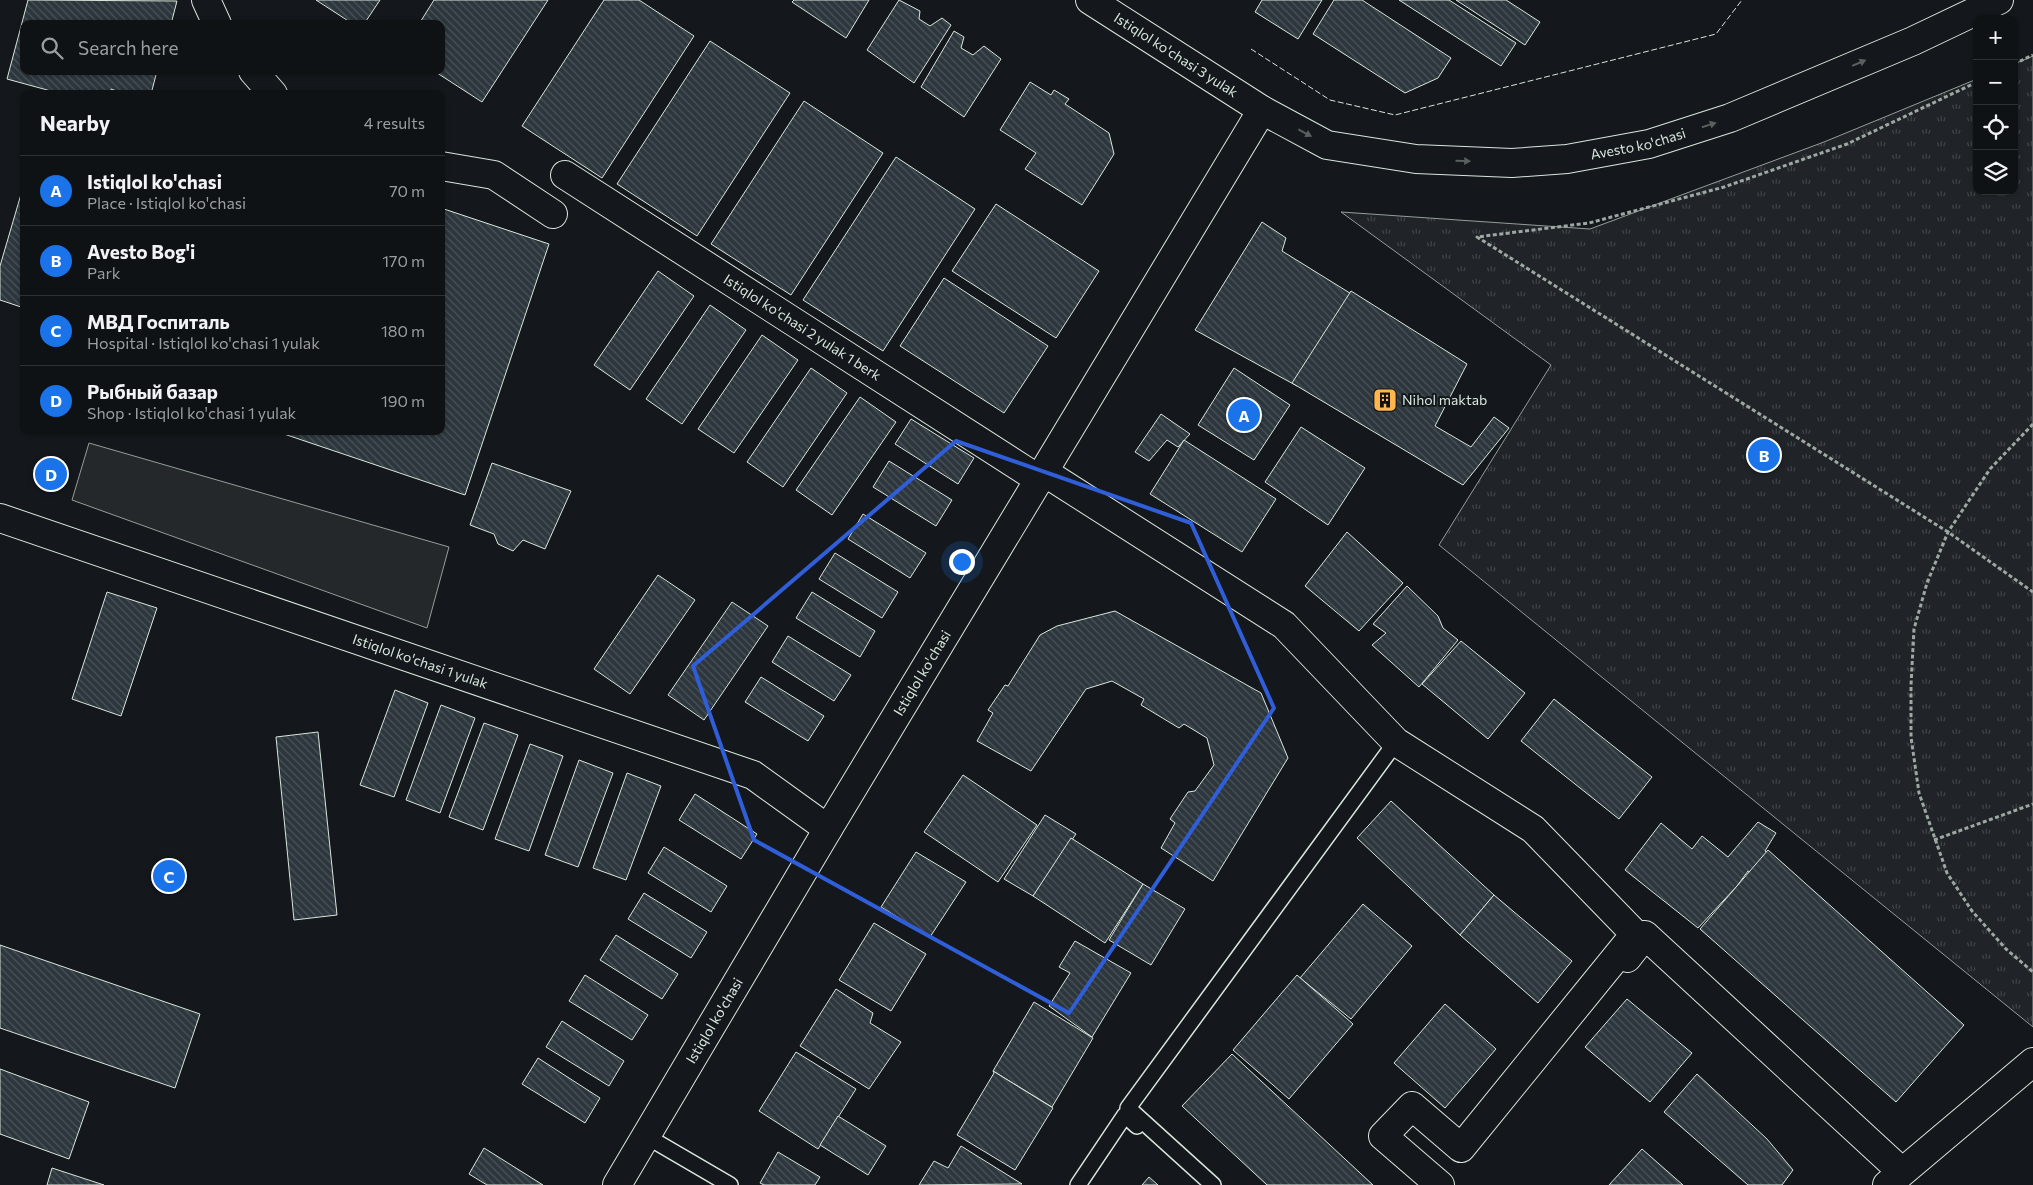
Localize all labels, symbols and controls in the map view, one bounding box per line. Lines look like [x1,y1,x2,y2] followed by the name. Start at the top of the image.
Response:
[1111,9,1242,101] street label: Istiqlol ko'chasi 3 yulak
[1973,15,2018,195] map controls
[1973,15,2018,60] button: +
[20,20,445,75] search box
[38,34,66,62] icon: search
[78,36,178,59] text: Search here
[1852,59,1866,67] one-way arrow
[1973,60,2018,105] button: −
[1973,105,2018,150] button: locate
[40,110,110,135] text: Nearby
[364,113,425,132] text: 4 results
[1701,120,1716,128] one-way arrow
[1589,124,1688,163] street label: Avesto ko'chasi
[1298,129,1312,137] one-way arrow
[1973,150,2018,195] button: layers
[1456,157,1472,165] one-way arrow
[87,170,222,193] text: Istiqlol ko'chasi
[50,181,62,200] text: A
[389,181,425,200] text: 70 m
[87,193,246,212] text: Place · Istiqlol ko'chasi
[87,240,195,263] text: Avesto Bog'i
[51,251,61,270] text: B
[382,251,425,270] text: 170 m
[87,263,120,282] text: Park
[721,270,885,384] street label: Istiqlol ko'chasi 2 yulak 1 berk
[87,310,230,333] text: МВД Госпиталь
[51,321,61,340] text: C
[381,321,425,340] text: 180 m
[87,333,320,352] text: Hospital · Istiqlol ko'chasi 1 yulak
[87,380,218,403] text: Рыбный базар
[1372,387,1398,413] building icon: Nihol maktab
[50,391,62,410] text: D
[381,391,425,410] text: 190 m
[1402,391,1487,408] place label: Nihol maktab
[1228,396,1260,434] pin: A
[87,403,296,422] text: Shop · Istiqlol ko'chasi 1 yulak
[1748,436,1780,474] pin: B
[35,455,67,493] pin: D
[949,549,975,575] your location
[889,627,954,719] street label: Istiqlol ko'chasi
[351,630,491,692] street label: Istiqlol ko'chasi 1 yulak
[153,857,185,895] pin: C
[682,974,746,1066] street label: Istiqlol ko'chasi

